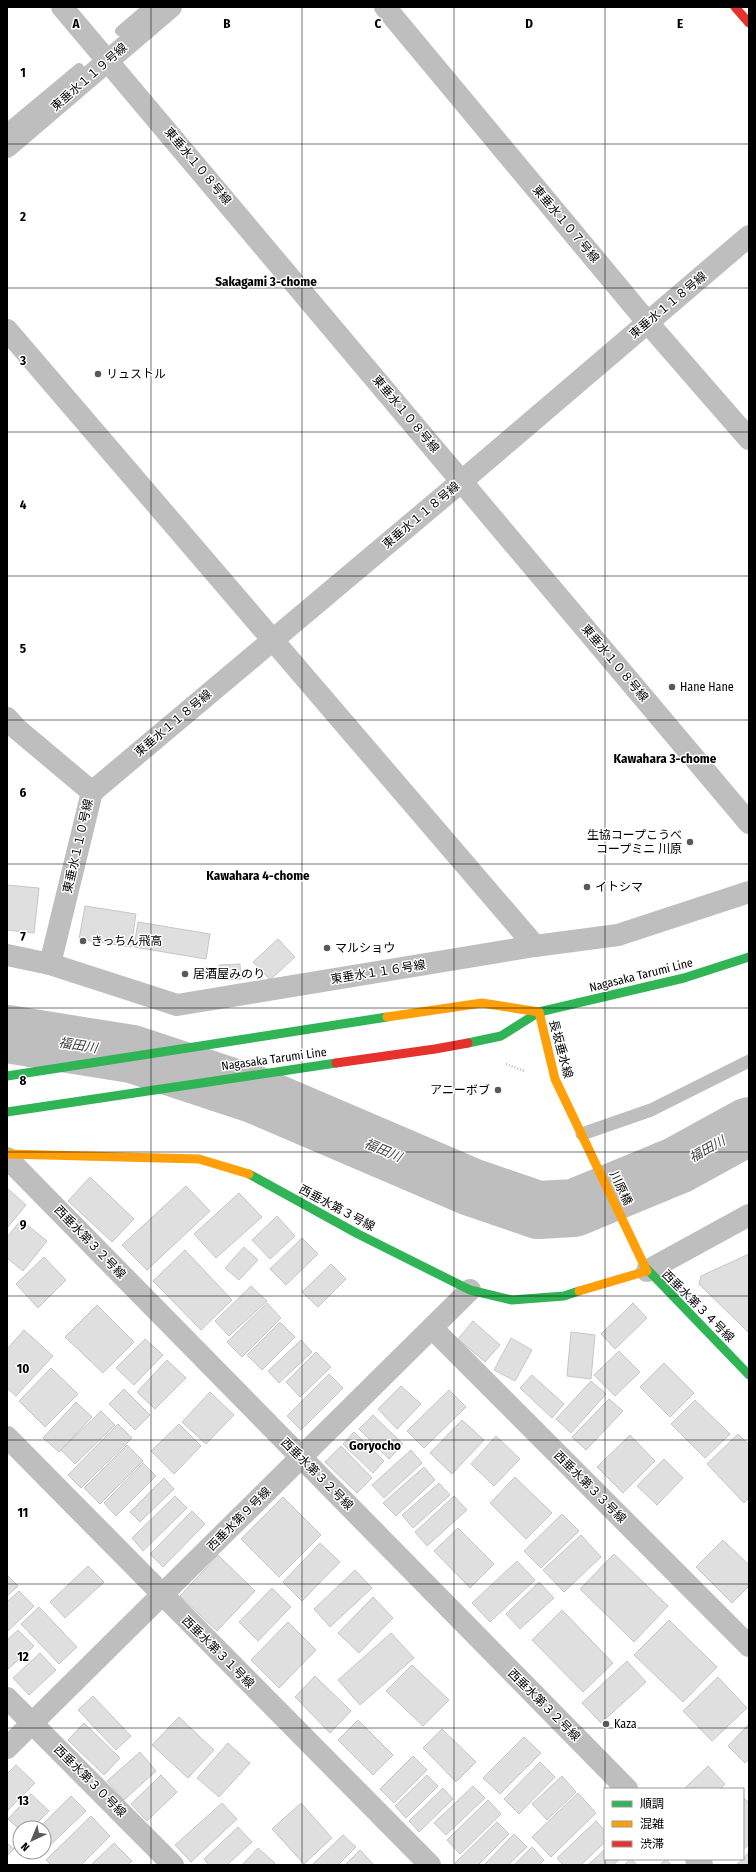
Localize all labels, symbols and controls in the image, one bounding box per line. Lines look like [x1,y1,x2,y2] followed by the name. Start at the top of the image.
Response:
[71,16,80,31] text: A
[223,16,231,31] text: B
[375,16,382,31] text: C
[525,16,533,31] text: D
[677,16,683,31] text: E
[48,40,130,114] street label: 東垂水１１９号線
[20,65,26,80] text: 1
[162,125,234,207] street label: 東垂水１０８号線
[530,183,602,265] street label: 東垂水１０７号線
[19,209,26,224] text: 2
[627,269,709,341] street label: 東垂水１１８号線
[215,274,317,289] district label: Sakagami 3-chome
[19,353,26,368] text: 3
[106,367,166,381] place label: リュストル
[93,369,103,379] marker: リュストル
[370,373,442,455] street label: 東垂水１０８号線
[380,479,462,551] street label: 東垂水１１８号線
[20,497,27,512] text: 4
[579,622,651,704] street label: 東垂水１０８号線
[20,641,26,656] text: 5
[680,680,734,694] place label: Hane Hane
[667,682,677,692] marker: Hane Hane
[132,687,214,759] street label: 東垂水１１８号線
[614,751,717,766] district label: Kawahara 3-chome
[20,785,27,800] text: 6
[60,798,96,894] street label: 東垂水１１０号線
[587,828,682,856] place label: 生協コープこうべ コープミニ 川原
[685,837,695,847] marker: 生協コープこうべ コープミニ 川原
[206,868,310,883] district label: Kawahara 4-chome
[595,880,643,894] place label: イトシマ
[582,882,592,892] marker: イトシマ
[20,929,26,944] text: 7
[91,934,163,948] place label: きっちん飛高
[78,936,88,946] marker: きっちん飛高
[335,941,395,955] place label: マルショウ
[322,943,332,953] marker: マルショウ
[588,955,694,995] street label: Nagasaka Tarumi Line
[329,958,427,986] street label: 東垂水１１６号線
[193,967,265,981] place label: 居酒屋みのり
[180,969,190,979] marker: 居酒屋みのり
[546,1018,576,1080] street label: 長坂垂水線
[58,1035,100,1056] water label: 福田川
[220,1045,328,1073] street label: Nagasaka Tarumi Line
[20,1073,27,1088] text: 8
[430,1083,490,1097] place label: アニーボブ
[493,1085,503,1095] marker: アニーボブ
[686,1132,729,1165] water label: 福田川
[362,1135,406,1165] water label: 福田川
[607,1169,635,1207] street label: 川原橋
[297,1182,377,1234] street label: 西垂水第３号線
[52,1203,128,1281] street label: 西垂水第３２号線
[20,1217,27,1232] text: 9
[659,1267,737,1345] street label: 西垂水第３４号線
[17,1361,29,1376] text: 10
[278,1435,356,1513] street label: 西垂水第３２号線
[349,1438,401,1453] district label: Goryocho
[551,1448,629,1526] street label: 西垂水第３３号線
[204,1484,274,1554] street label: 西垂水第９号線
[18,1505,28,1520] text: 11
[179,1613,257,1691] street label: 西垂水第３１号線
[17,1649,29,1664] text: 12
[505,1666,583,1744] street label: 西垂水第３２号線
[614,1717,637,1731] place label: Kaza
[601,1719,611,1729] marker: Kaza
[51,1742,129,1820] street label: 西垂水第３０号線
[604,1788,744,1860] legend
[17,1793,29,1808] text: 13
[640,1797,664,1811] text: 順調
[640,1817,664,1831] text: 混雑
[12,1820,52,1860] north arrow
[640,1837,664,1851] text: 渋滞
[19,1840,32,1854] text: N

